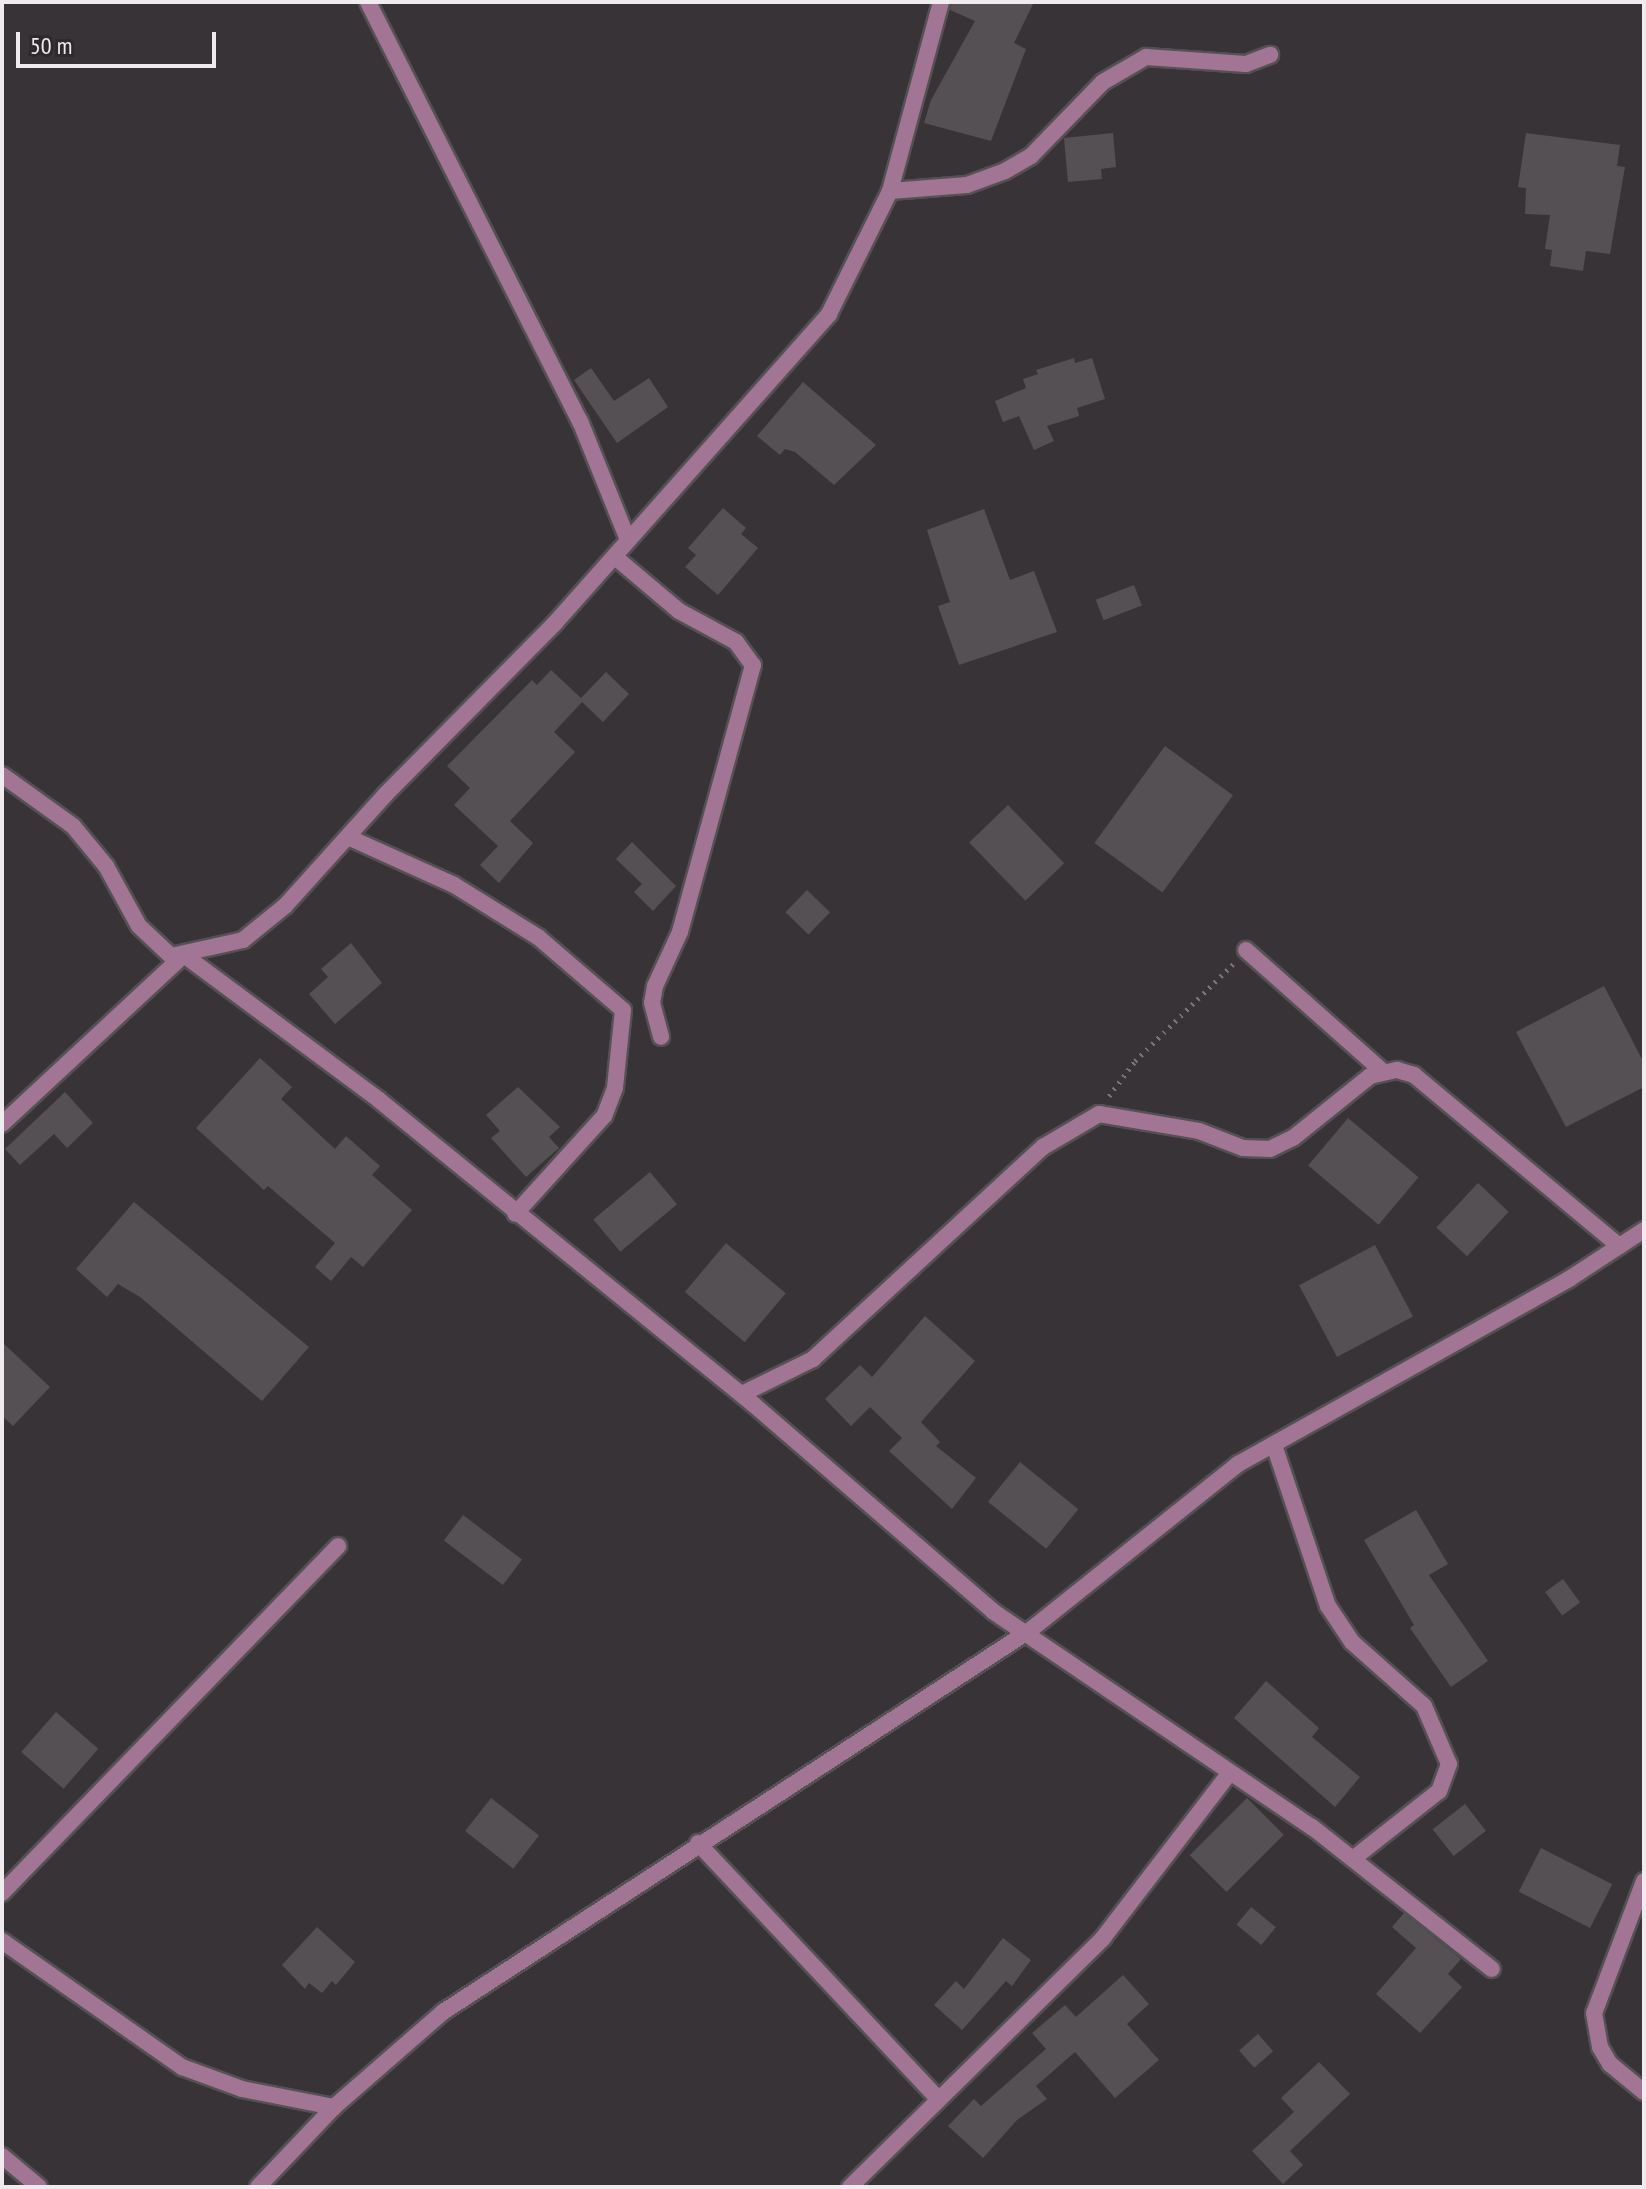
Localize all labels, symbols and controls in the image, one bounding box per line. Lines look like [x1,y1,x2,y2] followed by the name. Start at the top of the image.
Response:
[20,16,220,66] scale bar
[30,30,72,61] text: 50 m

